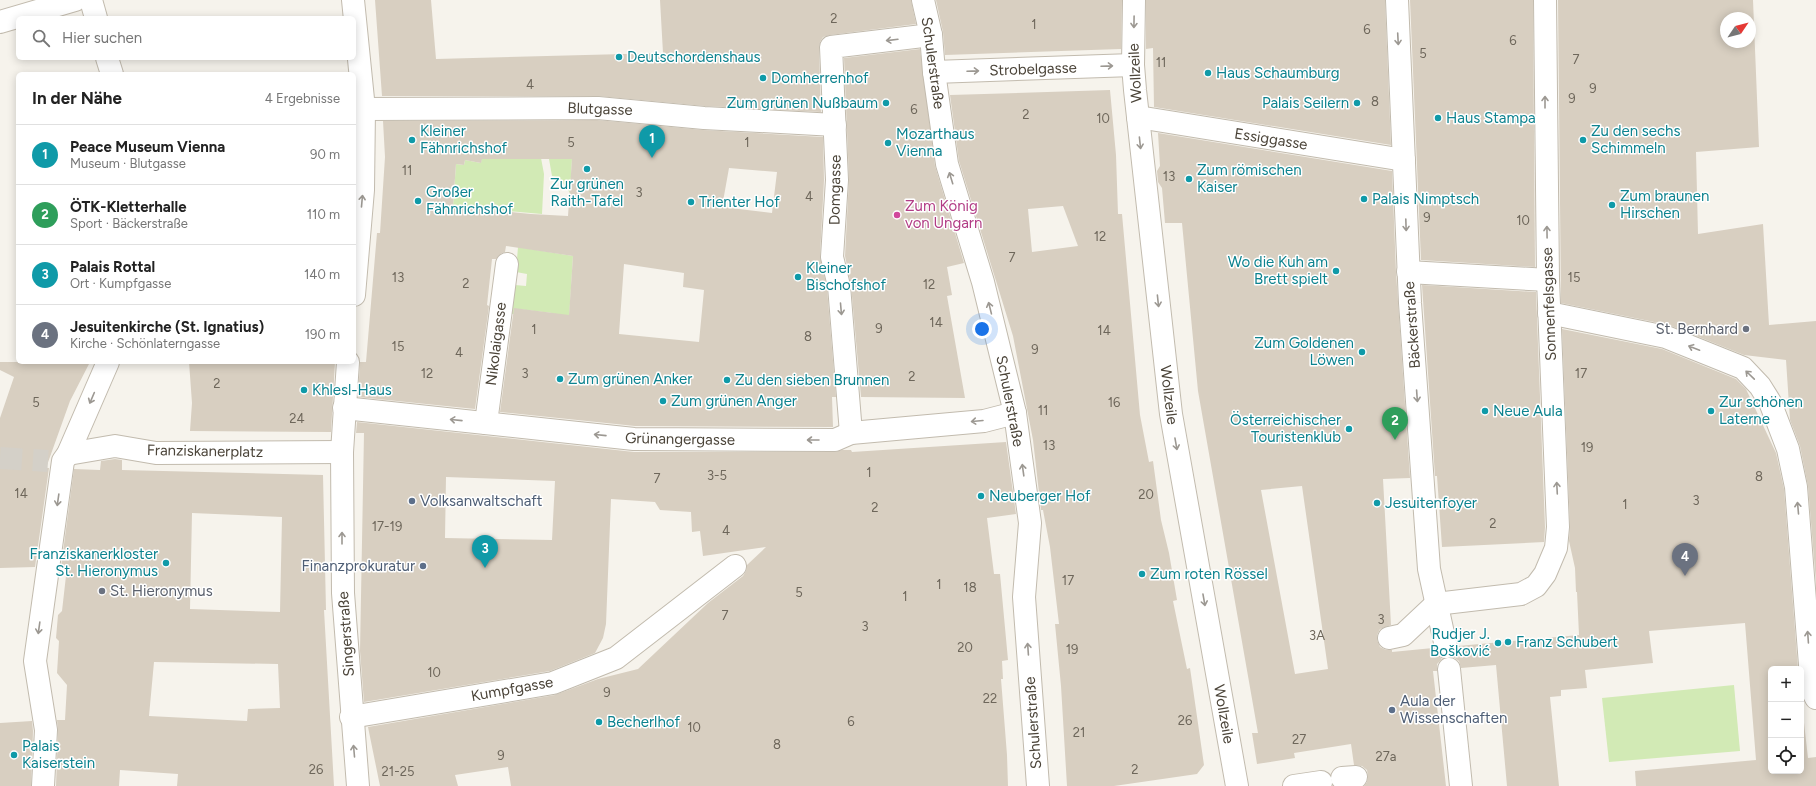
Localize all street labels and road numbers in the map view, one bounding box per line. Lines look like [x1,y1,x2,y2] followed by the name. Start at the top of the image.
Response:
[918,16,948,110] street label: Schulerstraße
[1124,43,1146,103] street label: Wollzeile
[989,58,1077,80] street label: Strobelgasse
[567,99,633,119] street label: Blutgasse
[1233,124,1309,154] street label: Essiggasse
[825,155,845,225] street label: Domgasse
[1538,247,1560,361] street label: Sonnenfelsgasse
[1400,281,1424,369] street label: Bäckerstraße
[482,301,510,387] street label: Nikolaigasse
[992,354,1028,448] street label: Schulerstraße
[1156,364,1182,426] street label: Wollzeile
[625,429,735,449] street label: Grünangergasse
[147,441,263,461] street label: Franziskanerplatz
[334,591,358,677] street label: Singerstraße
[469,673,555,705] street label: Kumpfgasse
[1021,676,1045,770] street label: Schulerstraße
[1210,683,1238,745] street label: Wollzeile

